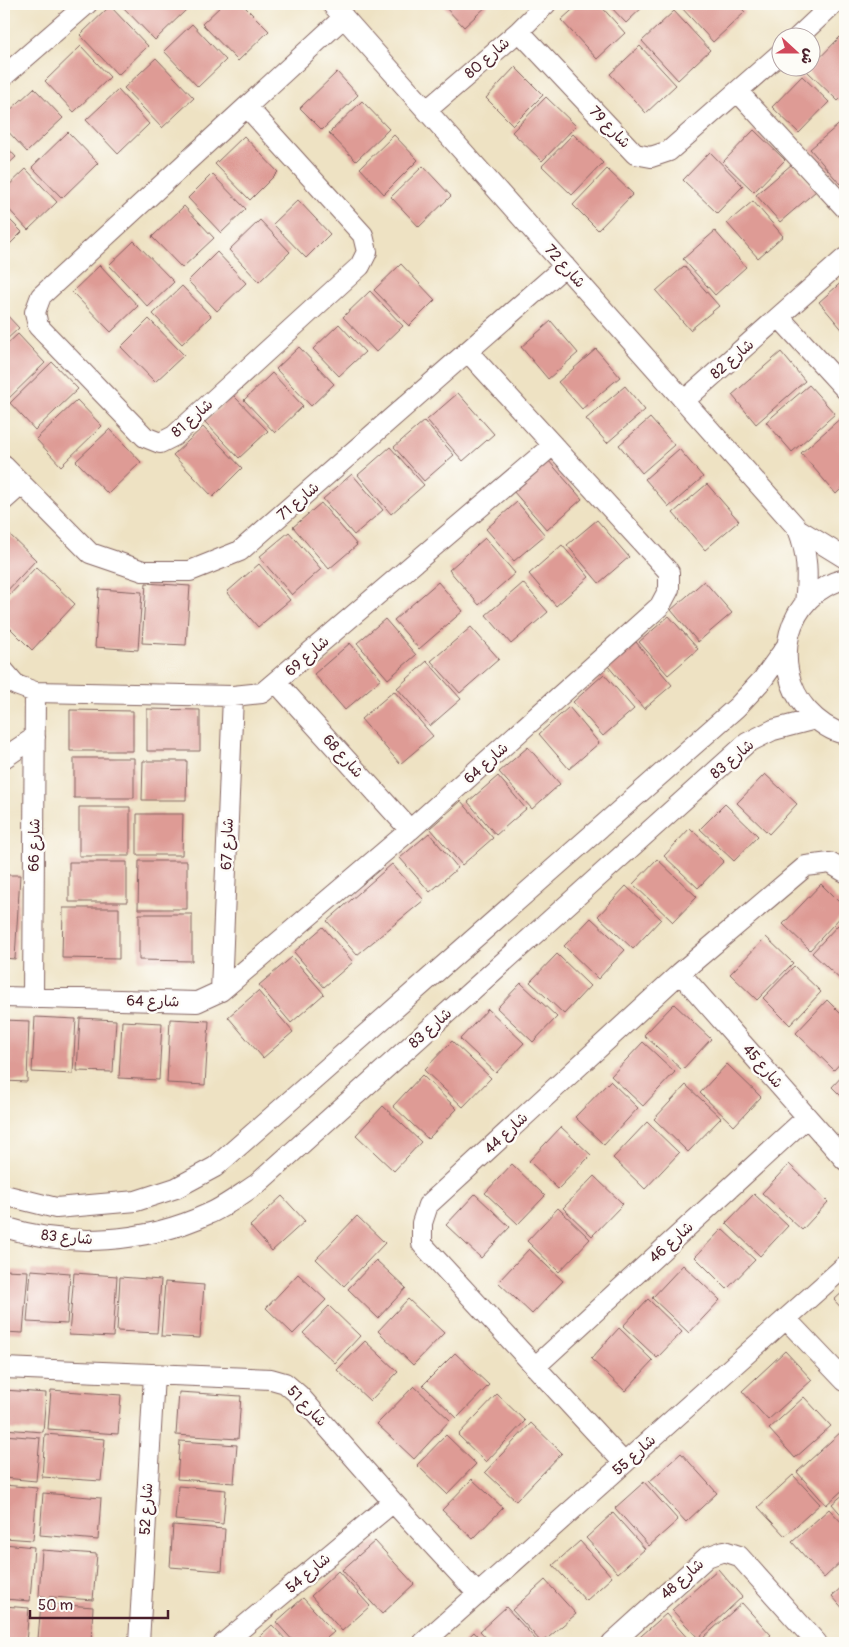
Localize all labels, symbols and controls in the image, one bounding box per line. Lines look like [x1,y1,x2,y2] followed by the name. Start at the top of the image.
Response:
[772,28,822,78] north arrow
[461,34,514,83] street label: شارع 80
[797,46,818,67] text: ش
[585,102,634,152] street label: شارع 79
[540,241,589,292] street label: شارع 72
[707,335,758,383] street label: شارع 82
[168,395,217,442] street label: شارع 81
[273,478,323,525] street label: شارع 71
[281,632,333,681] street label: شارع 69
[318,731,367,782] street label: شارع 68
[706,736,758,783] street label: شارع 83
[460,739,512,788] street label: شارع 64
[25,818,44,872] street label: شارع 66
[217,818,238,870] street label: شارع 67
[126,992,180,1011] street label: شارع 64
[405,1004,456,1053] street label: شارع 83
[738,1040,787,1092] street label: شارع 45
[480,1108,532,1158] street label: شارع 44
[645,1218,697,1267] street label: شارع 46
[40,1226,94,1249] street label: شارع 83
[283,1382,331,1431] street label: شارع 51
[609,1431,660,1480] street label: شارع 55
[136,1482,157,1536] street label: شارع 52
[282,1549,335,1598] street label: شارع 54
[657,1555,708,1604] street label: شارع 48
[30,1587,168,1619] scale bar
[38,1596,73,1615] text: 50 m

